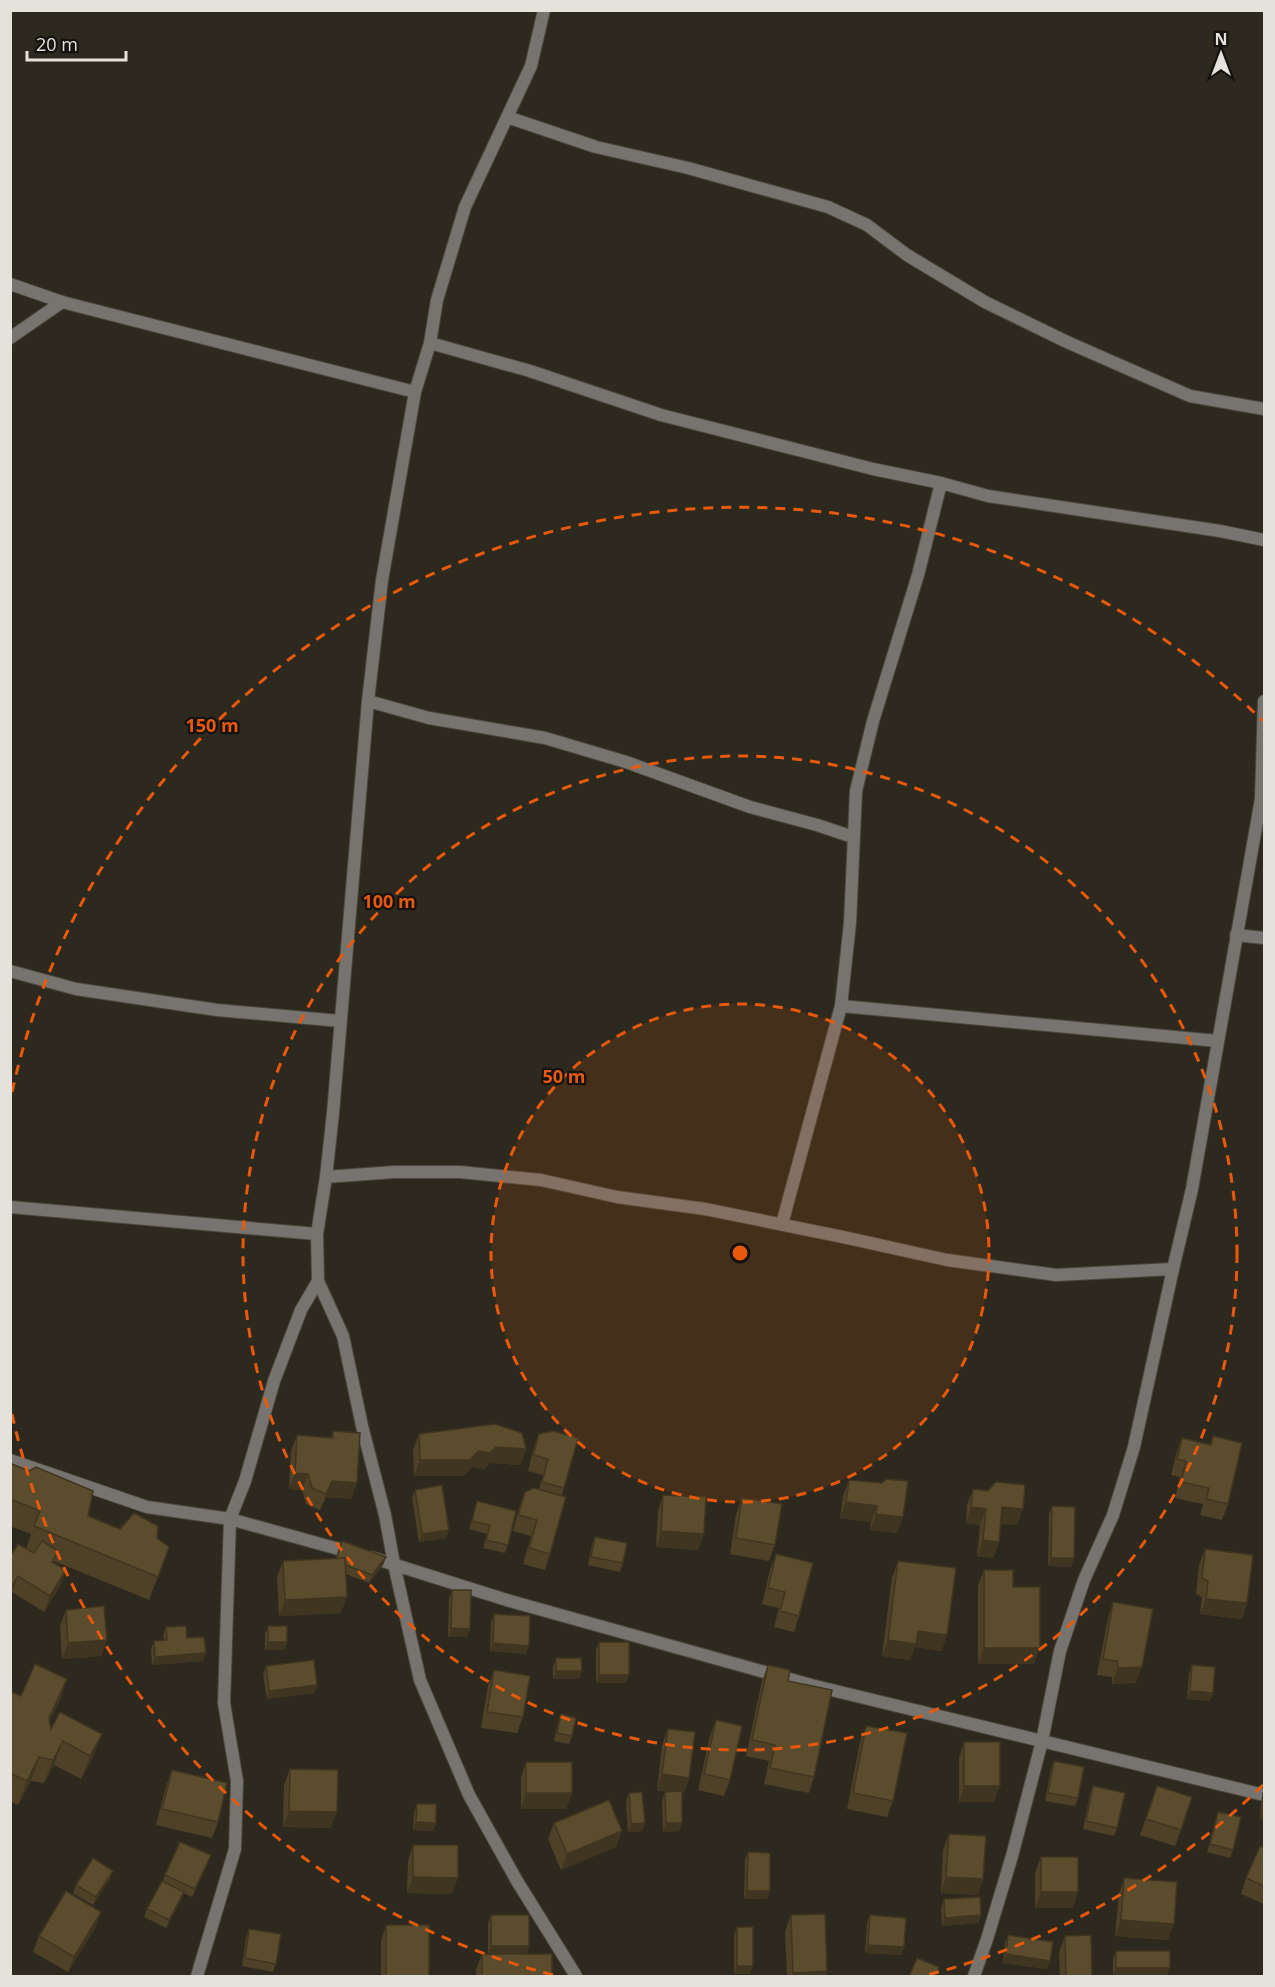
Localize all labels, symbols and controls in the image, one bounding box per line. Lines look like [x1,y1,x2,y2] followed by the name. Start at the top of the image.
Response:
[27,24,126,62] scale bar
[1191,24,1251,84] north arrow
[1214,28,1228,50] text: N
[36,32,78,56] text: 20 m
[185,713,239,737] text: 150 m
[362,889,416,913] text: 100 m
[543,1064,585,1088] text: 50 m
[730,1243,750,1263] centre of rings

